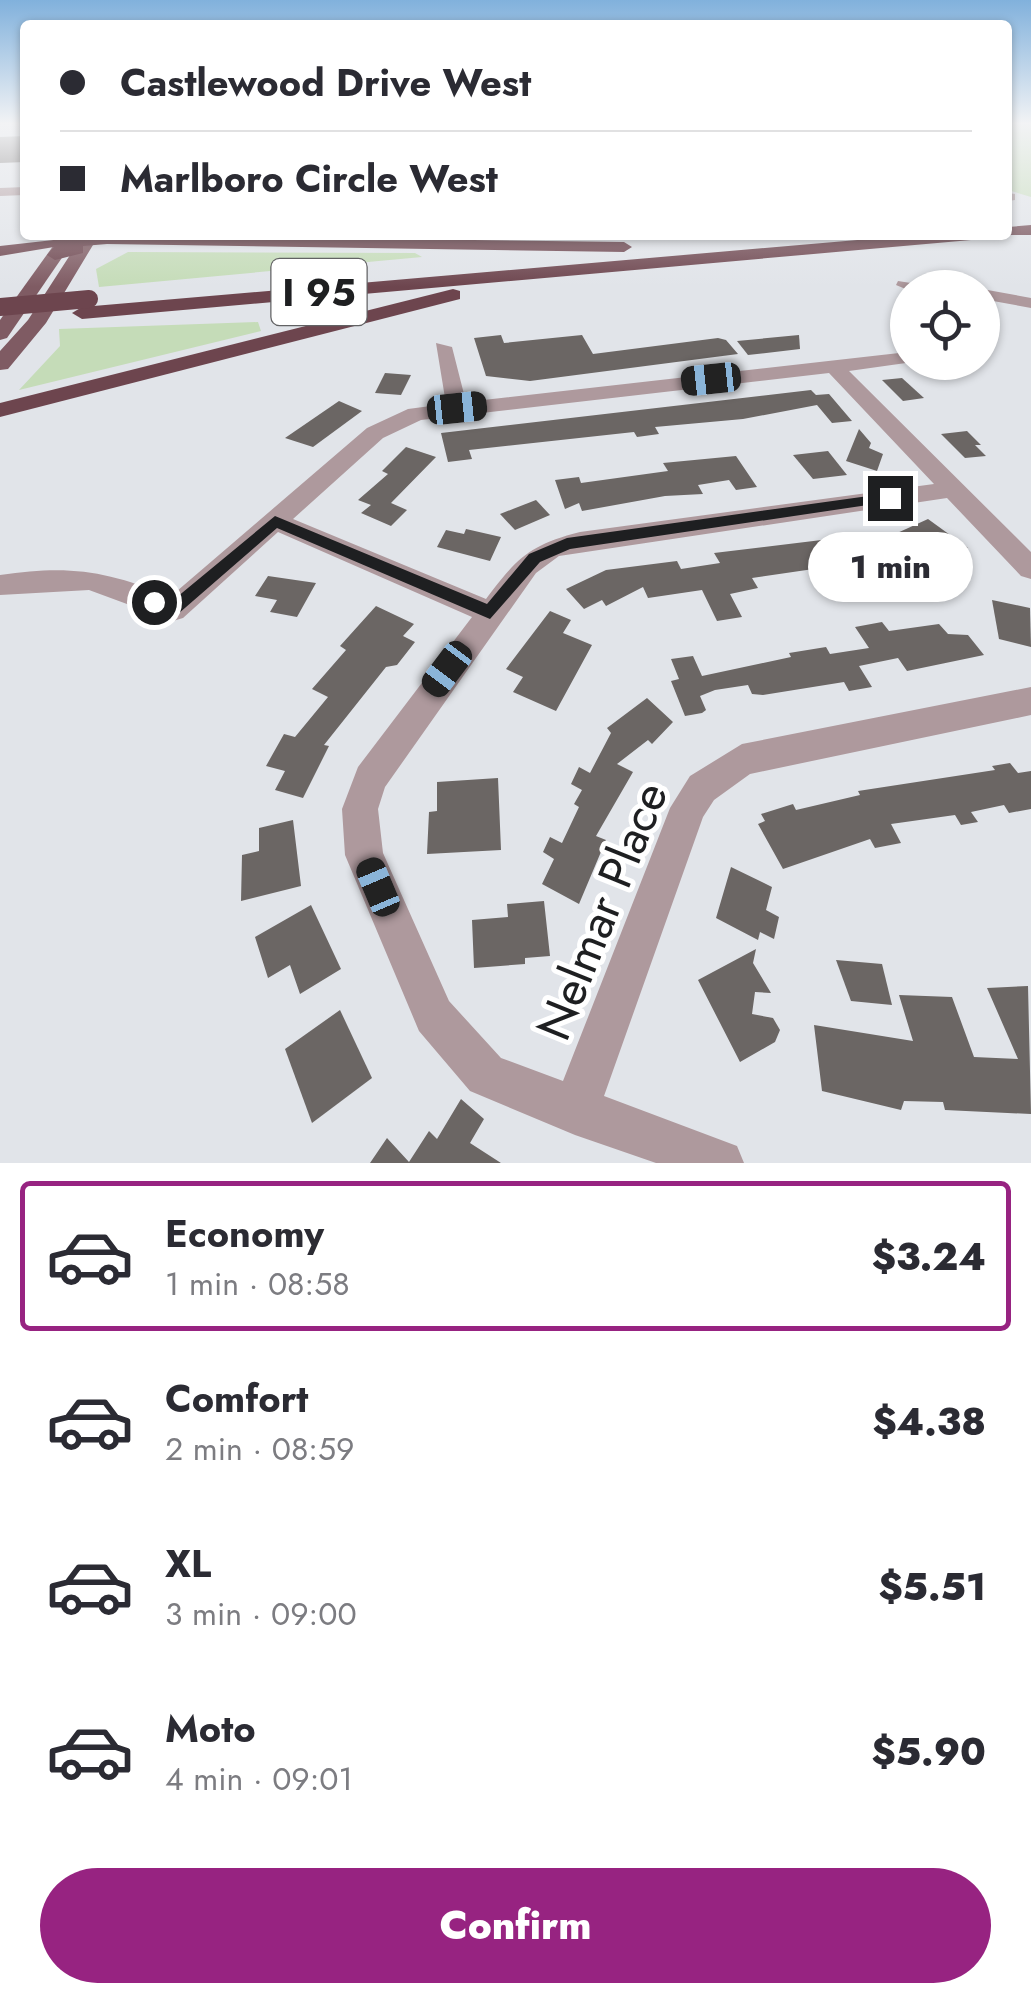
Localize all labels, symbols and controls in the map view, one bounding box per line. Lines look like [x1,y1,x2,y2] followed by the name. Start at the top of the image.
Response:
[120,55,531,110] text: Castlewood Drive West
[120,151,498,206] text: Marlboro Circle West
[272,259,366,325] road number: I 95
[890,270,1000,380] map controls
[890,270,1000,380] button: locate
[680,361,742,397] car
[426,390,488,426] car
[868,476,913,521] route end
[808,533,972,603] callout: 1 min
[850,544,931,590] text: 1 min
[132,580,177,625] route start
[417,636,477,702] car
[519,772,685,1050] street label: Nelmar Place
[352,854,404,920] car
[165,1206,324,1261] text: Economy
[45,1211,135,1301] icon: car
[872,1229,986,1284] text: $3.24
[165,1261,350,1307] text: 1 min · 08:58
[165,1371,308,1426] text: Comfort
[45,1376,135,1466] icon: car
[872,1394,986,1449] text: $4.38
[165,1426,354,1472] text: 2 min · 08:59
[165,1536,211,1591] text: XL
[45,1541,135,1631] icon: car
[879,1559,986,1614] text: $5.51
[165,1591,357,1637] text: 3 min · 09:00
[165,1701,256,1756] text: Moto
[45,1706,135,1796] icon: car
[872,1724,986,1779] text: $5.90
[165,1756,353,1802] text: 4 min · 09:01
[40,1868,991,1983] button: Confirm

